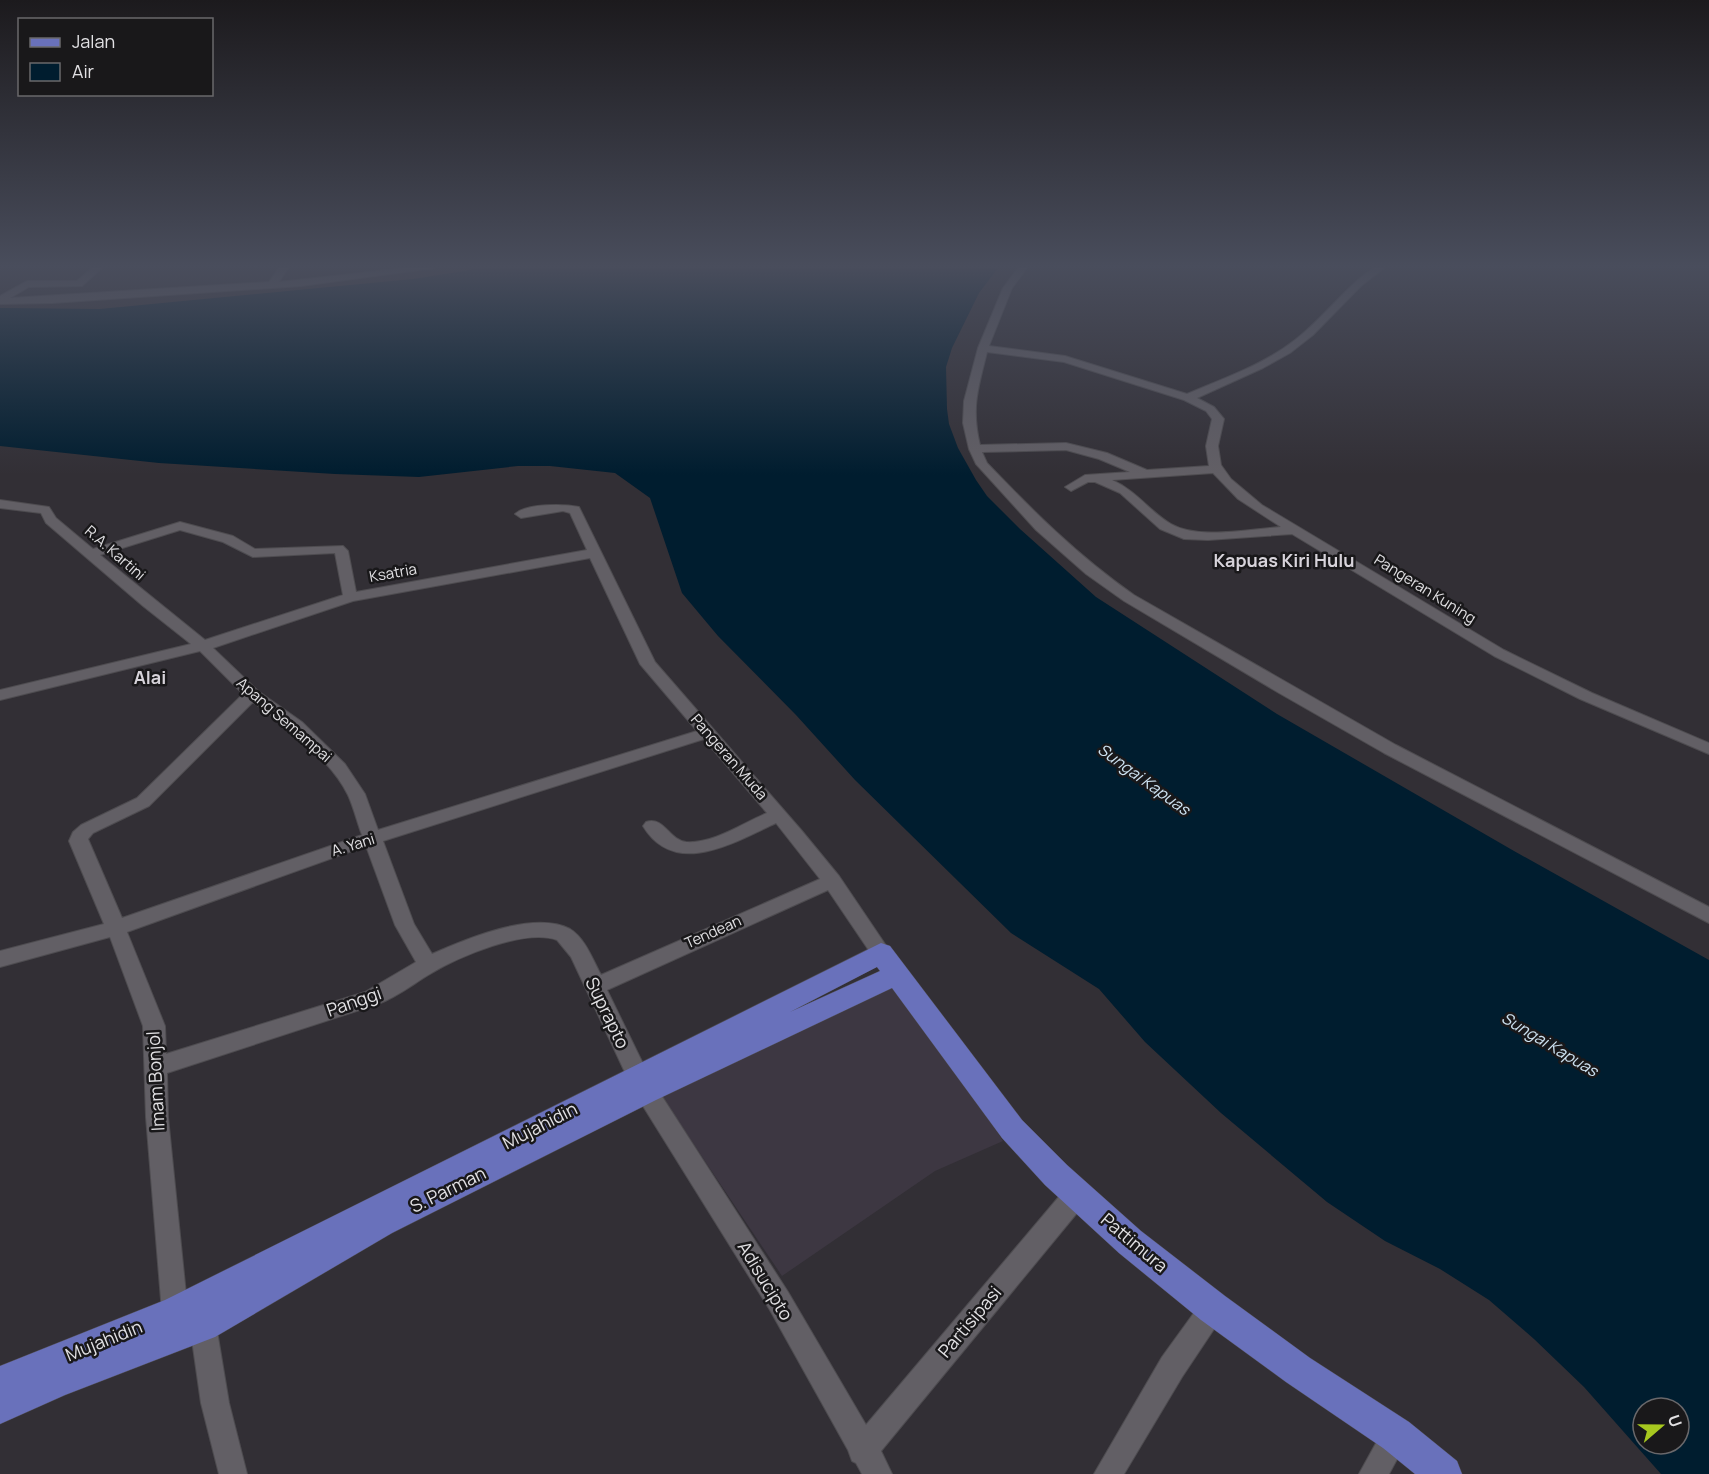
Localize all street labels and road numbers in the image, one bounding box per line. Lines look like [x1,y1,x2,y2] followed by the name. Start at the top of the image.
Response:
[80,520,150,585] street label: R.A. Kartini
[1370,549,1480,628] street label: Pangeran Kuning
[367,558,418,587] street label: Ksatria
[232,672,336,767] street label: Apang Semampai
[686,709,773,804] street label: Pangeran Muda
[329,828,377,861] street label: A. Yani
[681,910,745,953] street label: Tendean
[580,973,636,1052] street label: Suprapto
[323,980,384,1022] street label: Panggi
[140,1030,170,1132] street label: Imam Bonjol
[498,1096,581,1154] street label: Mujahidin
[406,1160,490,1218] street label: S. Parman
[1096,1207,1173,1277] street label: Pattimura
[733,1236,799,1325] street label: Adisucipto
[932,1281,1006,1362] street label: Partisipasi
[62,1314,146,1366] street label: Mujahidin

